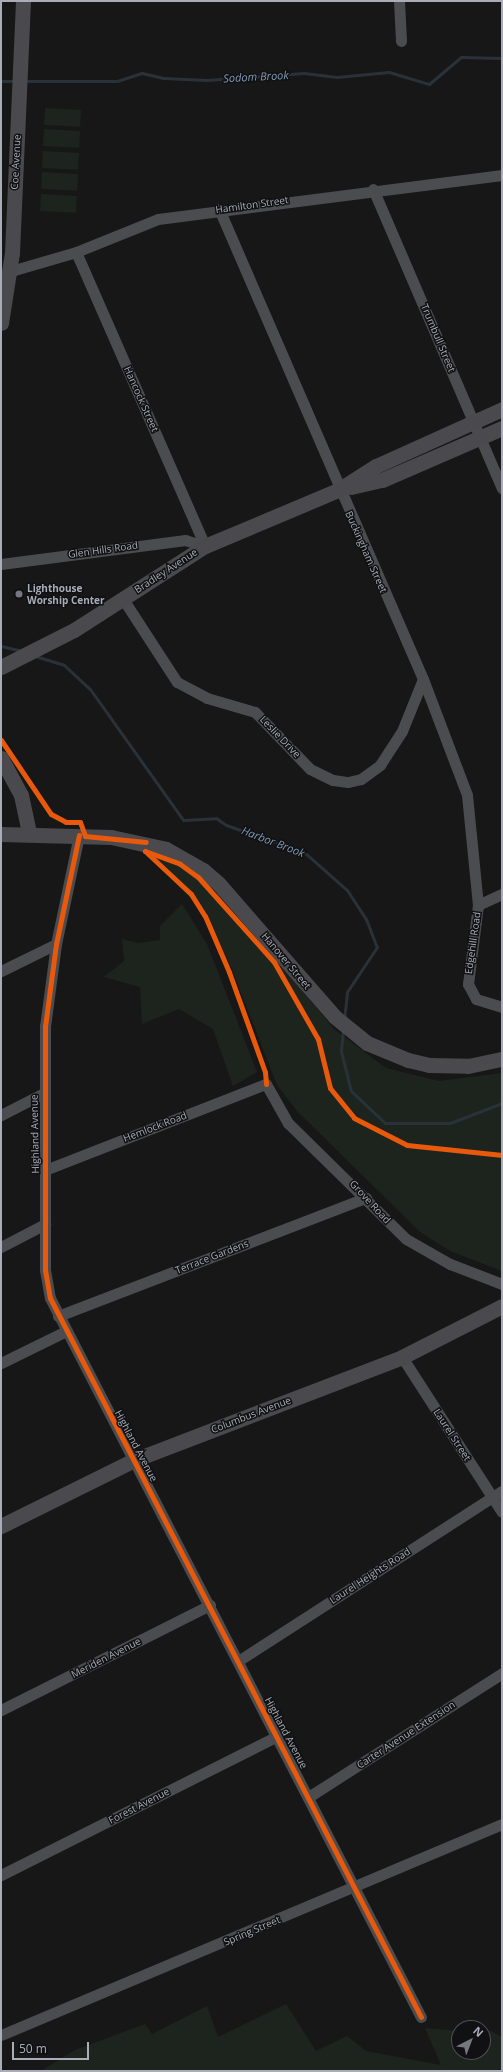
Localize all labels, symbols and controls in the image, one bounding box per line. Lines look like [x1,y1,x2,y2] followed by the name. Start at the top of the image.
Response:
[223,69,289,85] water label: Sodom Brook
[9,134,23,190] street label: Coe Avenue
[215,194,289,216] street label: Hamilton Street
[418,302,458,374] street label: Trumbull Street
[121,364,161,434] street label: Hancock Street
[343,509,389,595] street label: Buckingham Street
[67,539,139,561] street label: Glen Hills Road
[132,546,200,596] street label: Bradley Avenue
[27,582,105,606] place label: Lighthouse Worship Center
[14,589,24,599] marker: Lighthouse Worship Center
[257,714,303,760] street label: Leslie Drive
[240,824,306,860] water label: Harbor Brook
[463,911,483,975] street label: Edgehill Road
[259,930,313,992] street label: Hanover Street
[28,1094,42,1174] street label: Highland Avenue
[121,1109,189,1145] street label: Hemlock Road
[347,1178,393,1226] street label: Grove Road
[174,1238,250,1276] street label: Terrace Gardens
[209,1394,293,1436] street label: Columbus Avenue
[431,1407,473,1463] street label: Laurel Street
[112,1408,160,1484] street label: Highland Avenue
[327,1545,413,1607] street label: Laurel Heights Road
[69,1635,143,1681] street label: Meriden Avenue
[262,1695,310,1771] street label: Highland Avenue
[355,1699,457,1771] street label: Carter Avenue Extension
[107,1786,171,1826] street label: Forest Avenue
[222,1914,282,1948] street label: Spring Street
[451,2020,491,2060] north arrow
[470,2023,487,2040] text: N
[14,2034,91,2060] scale bar
[19,2040,47,2057] text: 50 m

